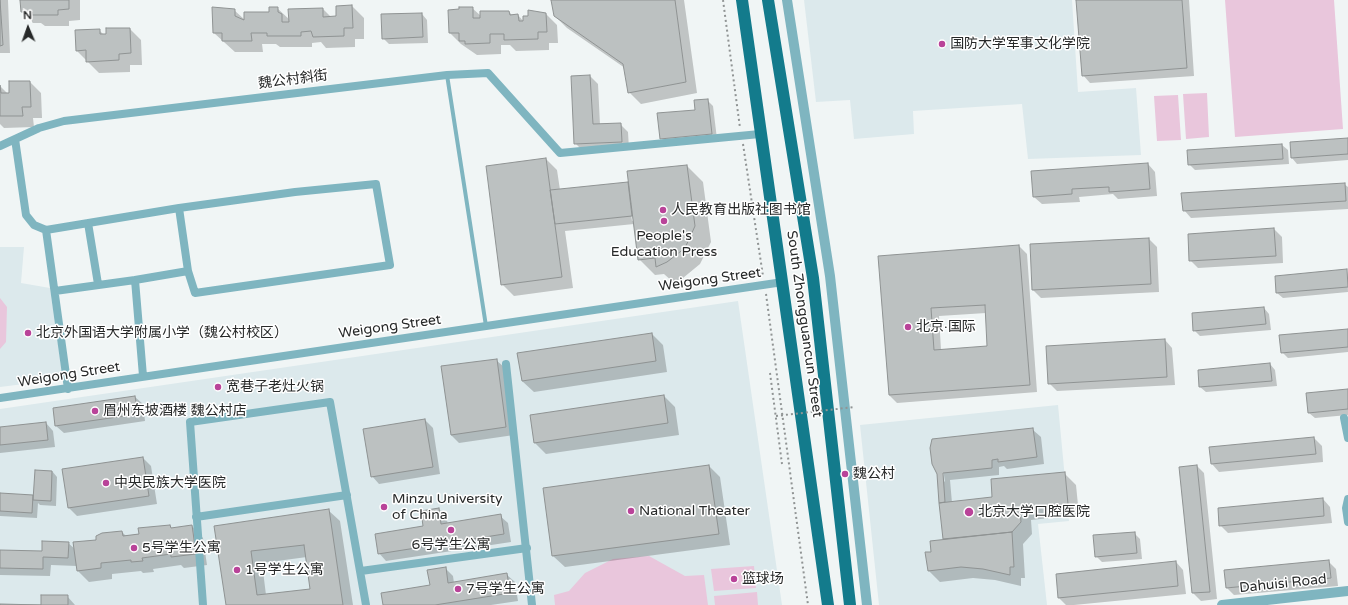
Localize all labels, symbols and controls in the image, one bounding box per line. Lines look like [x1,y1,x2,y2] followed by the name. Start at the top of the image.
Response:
[8,8,48,48] north arrow
[23,9,32,22] text: N
[950,36,1090,52] place label: 国防大学军事文化学院
[937,39,947,49] marker: 国防大学军事文化学院
[257,67,329,93] street label: 魏公村斜街
[671,202,811,218] place label: 人民教育出版社图书馆
[658,205,668,215] marker: 人民教育出版社图书馆
[659,216,669,226] marker: People's Education Press
[611,228,717,260] place label: People's Education Press
[783,230,825,418] street label: South Zhongguancun Street
[658,264,762,296] street label: Weigong Street
[338,311,442,343] street label: Weigong Street
[916,319,976,335] place label: 北京·国际
[903,322,913,332] marker: 北京·国际
[36,325,288,341] place label: 北京外国语大学附属小学（魏公村校区）
[23,328,33,338] marker: 北京外国语大学附属小学（魏公村校区）
[17,359,121,391] street label: Weigong Street
[226,379,324,395] place label: 宽巷子老灶火锅
[213,382,223,392] marker: 宽巷子老灶火锅
[103,403,247,419] place label: 眉州东坡酒楼 魏公村店
[90,406,100,416] marker: 眉州东坡酒楼 魏公村店
[853,466,895,482] place label: 魏公村
[840,469,850,479] marker: 魏公村
[114,475,226,491] place label: 中央民族大学医院
[101,478,111,488] marker: 中央民族大学医院
[392,491,503,524] place label: Minzu University of China
[379,502,389,512] marker: Minzu University of China
[639,503,750,519] place label: National Theater
[978,504,1090,520] place label: 北京大学口腔医院
[626,506,636,516] marker: National Theater
[963,506,975,518] marker: 北京大学口腔医院
[446,525,456,535] marker: 6号学生公寓
[412,537,490,553] place label: 6号学生公寓
[142,540,221,556] place label: 5号学生公寓
[129,543,139,553] marker: 5号学生公寓
[245,562,324,578] place label: 1号学生公寓
[232,565,242,575] marker: 1号学生公寓
[742,571,784,587] place label: 篮球场
[1238,571,1328,597] street label: Dahuisi Road
[729,574,739,584] marker: 篮球场
[466,581,545,597] place label: 7号学生公寓
[453,584,463,594] marker: 7号学生公寓

